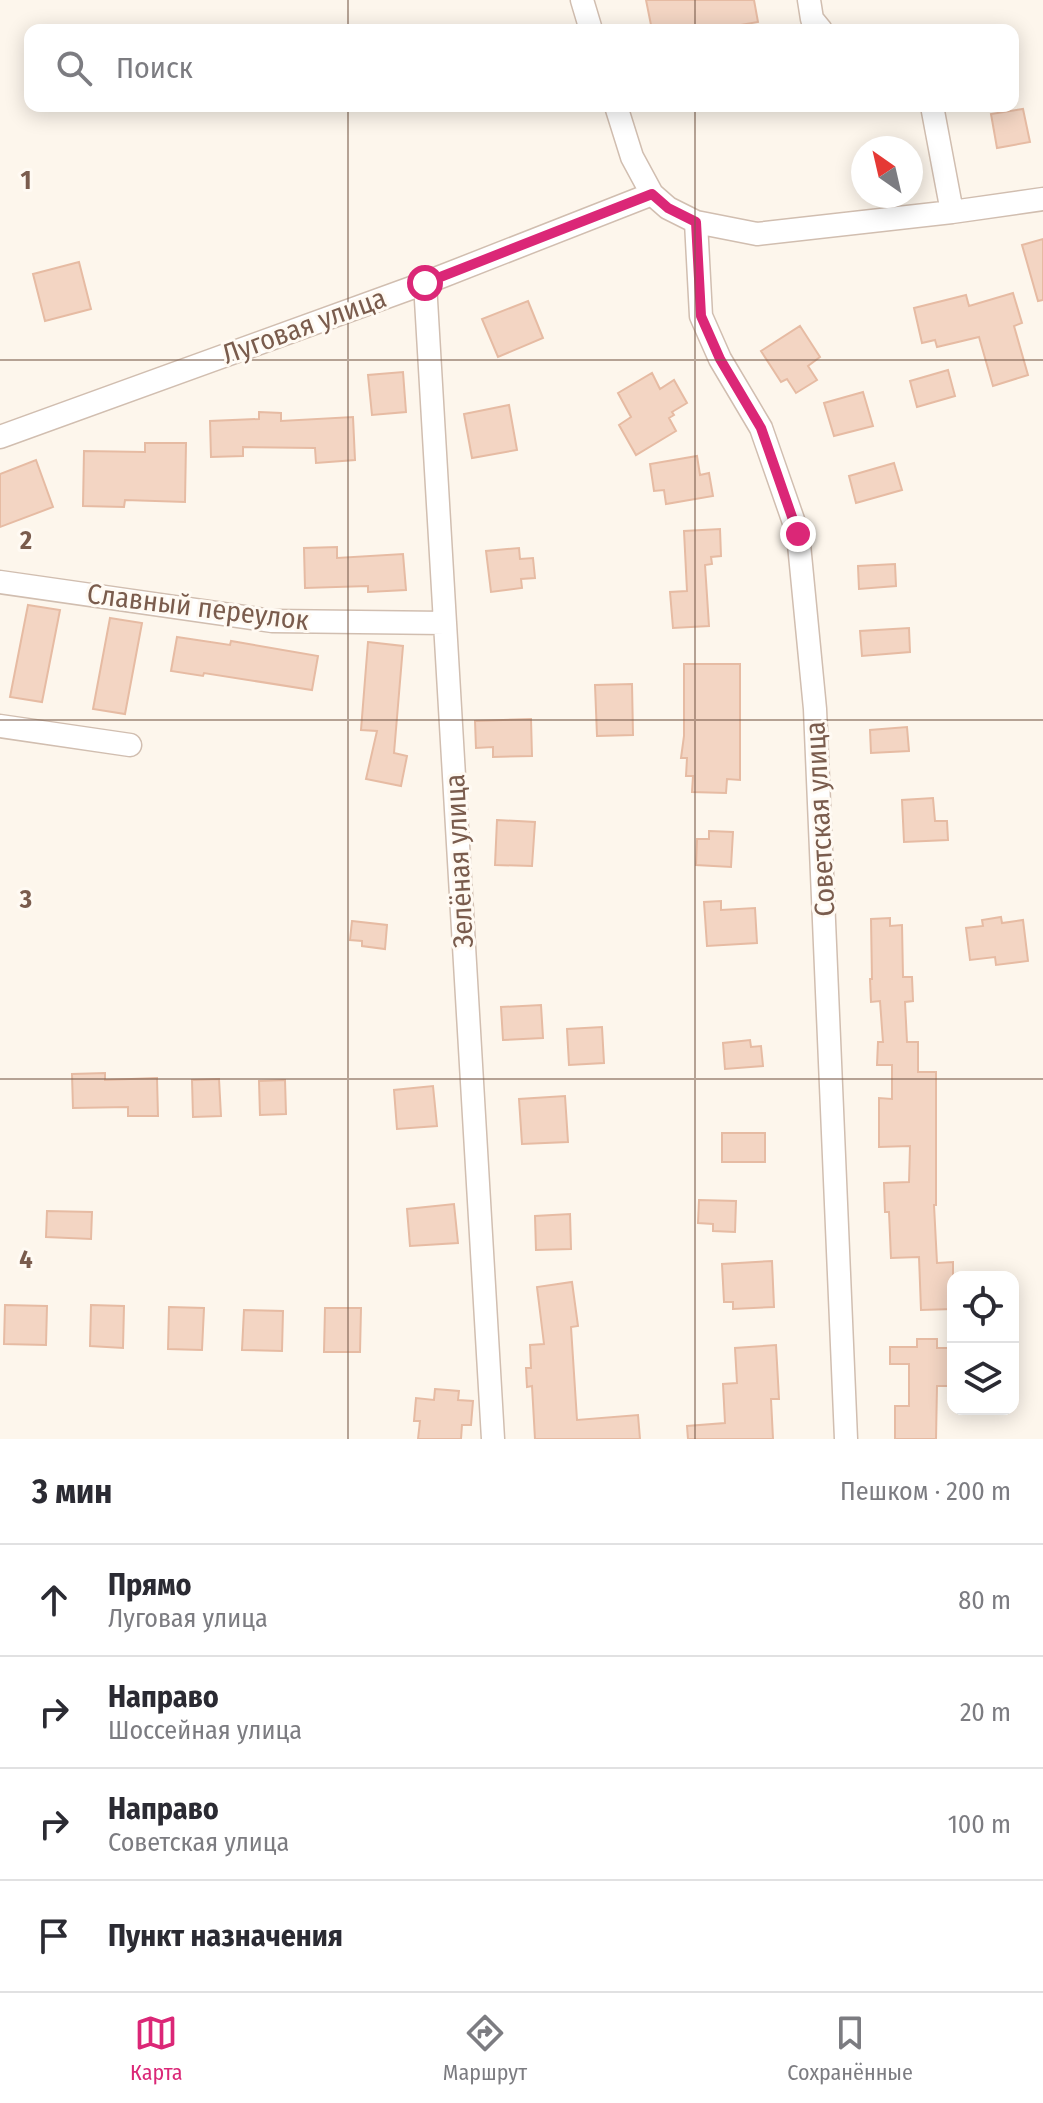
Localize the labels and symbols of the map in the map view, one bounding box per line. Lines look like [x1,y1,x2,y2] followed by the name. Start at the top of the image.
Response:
[851,136,923,208] north arrow
[21,165,32,196] text: 1
[407,265,443,301] route start
[218,281,390,371] street label: Луговая улица
[780,516,816,552] route end
[19,525,32,556] text: 2
[85,577,311,637] street label: Славный переулок
[798,721,842,917] street label: Советская улица
[438,773,480,949] street label: Зелёная улица
[19,884,32,915] text: 3
[19,1244,33,1275] text: 4

